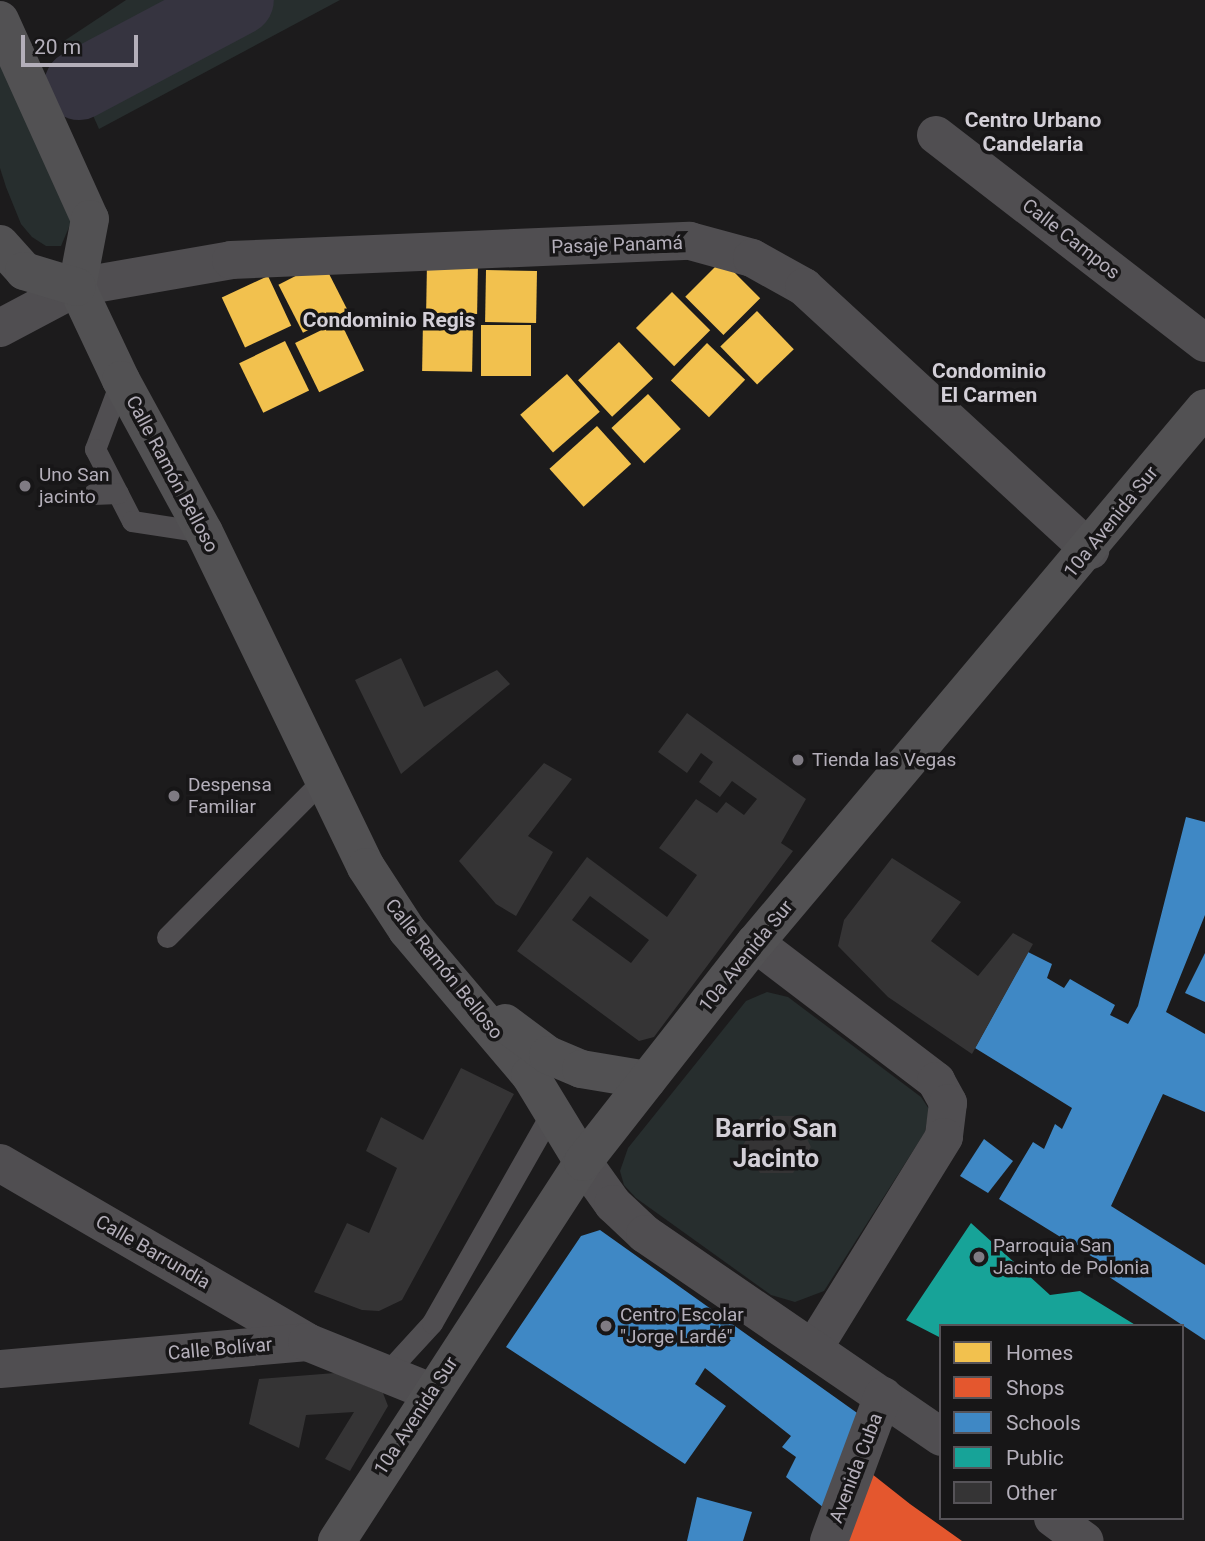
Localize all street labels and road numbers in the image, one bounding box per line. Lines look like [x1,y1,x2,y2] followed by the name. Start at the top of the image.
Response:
[1018,194,1124,284] street label: Calle Campos
[551,231,683,259] street label: Pasaje Panamá
[121,392,223,556] street label: Calle Ramón Belloso
[1059,462,1163,582] street label: 10a Avenida Sur
[380,894,508,1044] street label: Calle Ramón Belloso
[694,896,798,1016] street label: 10a Avenida Sur
[92,1210,214,1294] street label: Calle Barrundia
[167,1333,273,1365] street label: Calle Bolívar
[369,1353,463,1479] street label: 10a Avenida Sur
[825,1410,887,1526] street label: Avenida Cuba

